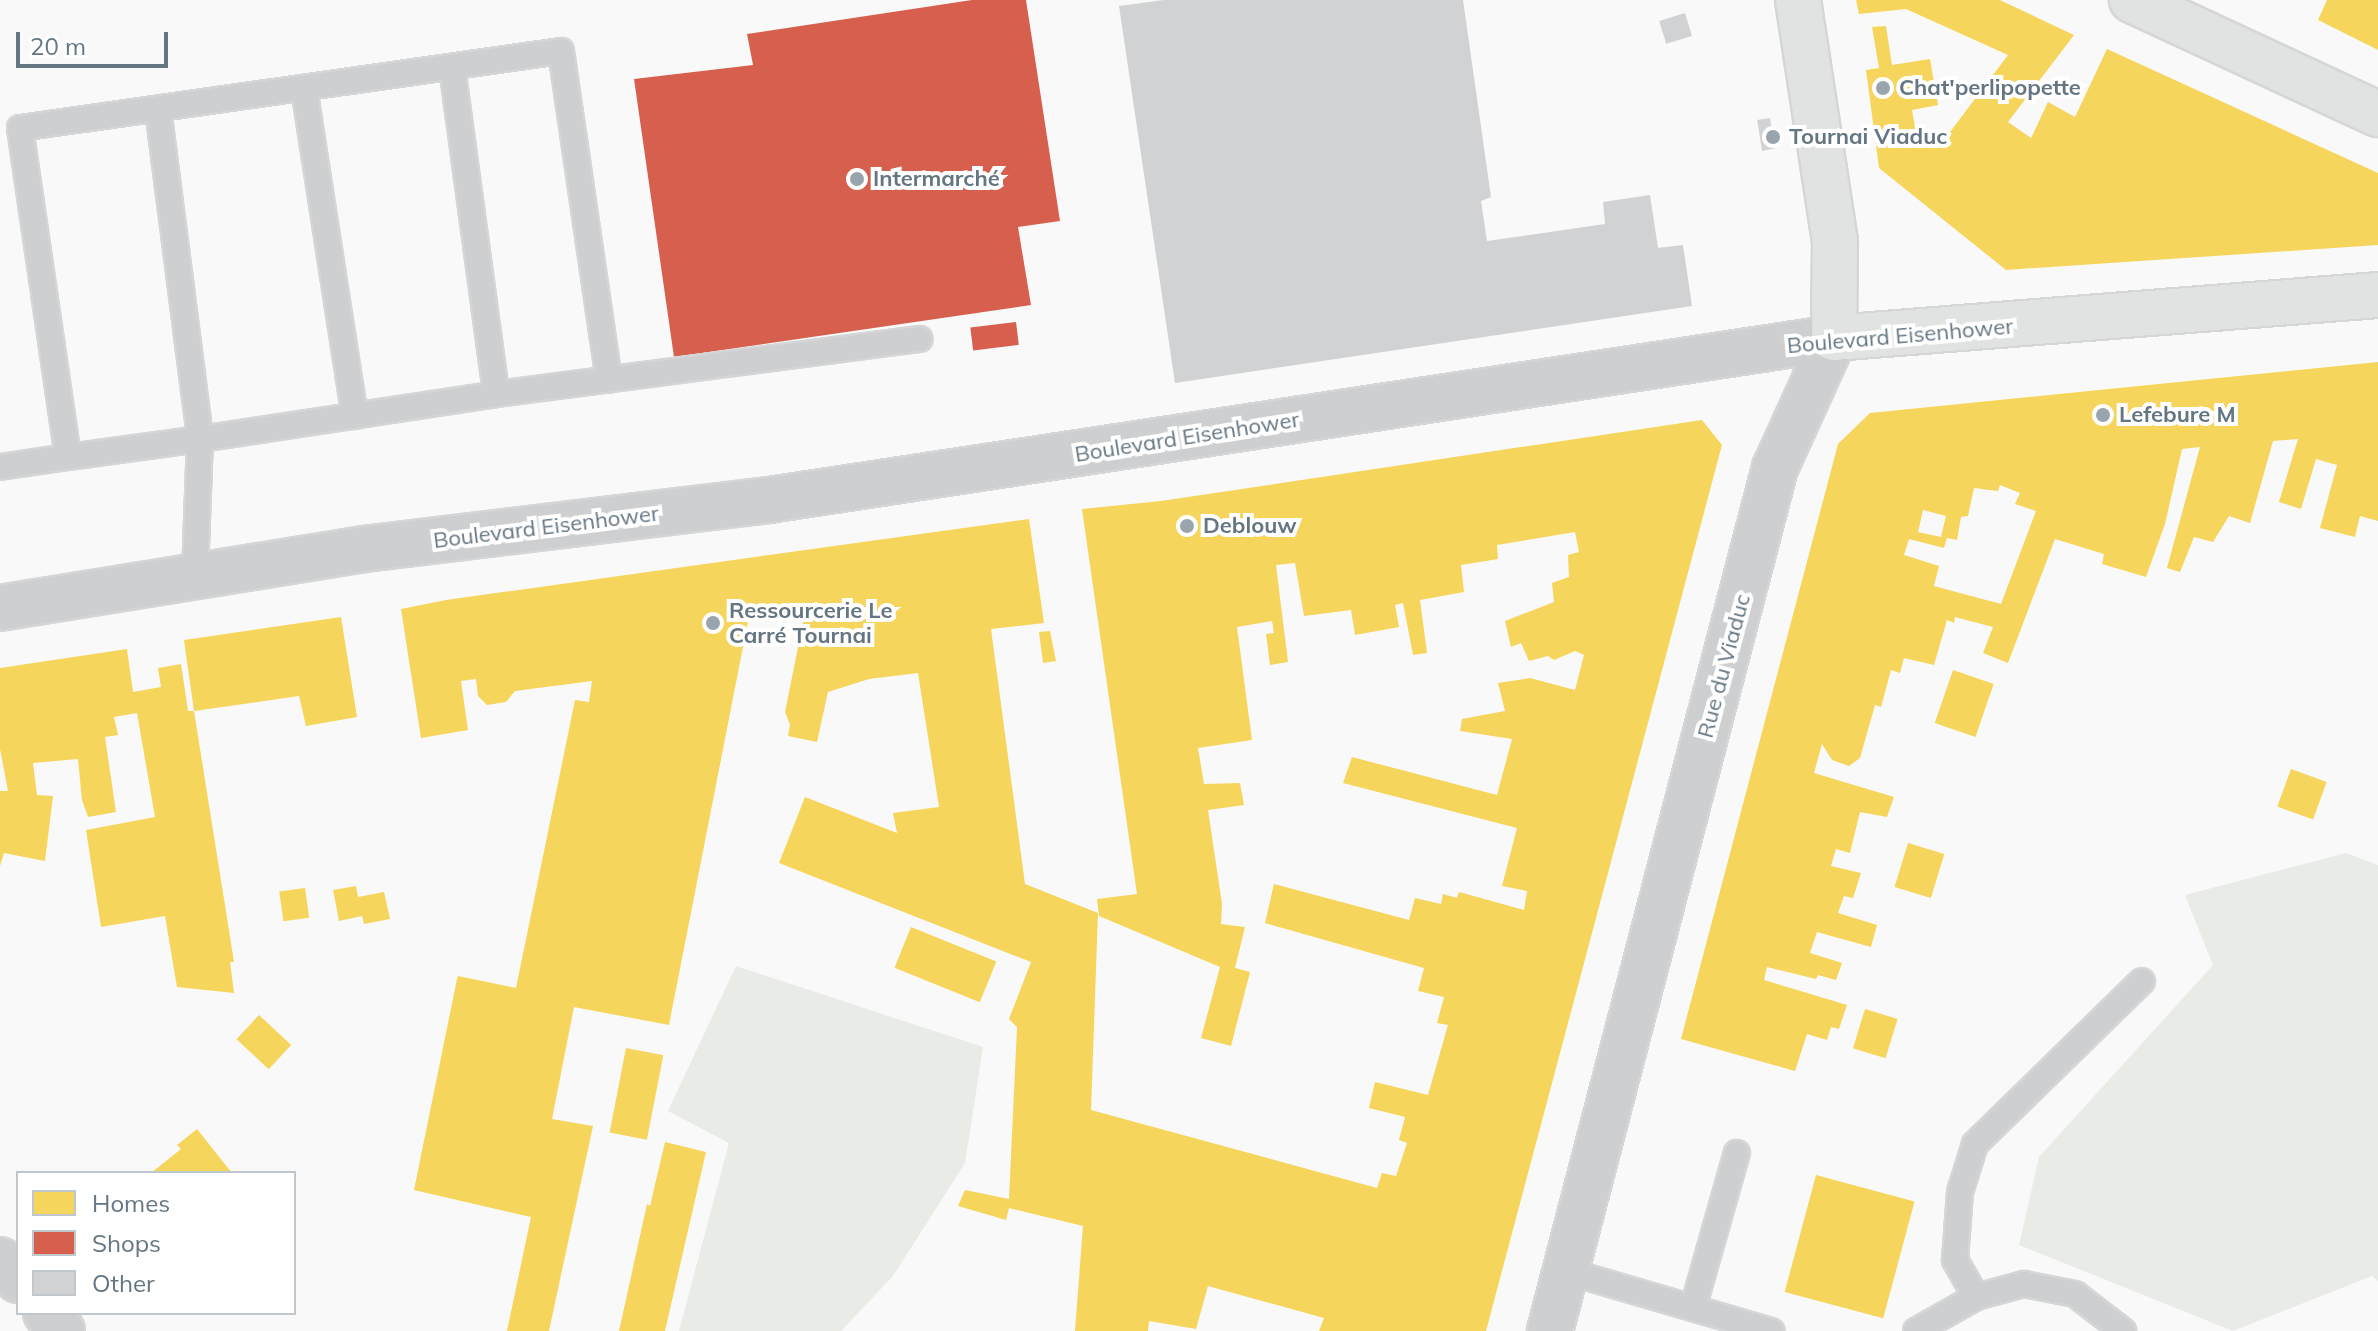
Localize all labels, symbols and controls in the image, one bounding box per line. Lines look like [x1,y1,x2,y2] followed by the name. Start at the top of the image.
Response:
[20,16,172,66] scale bar
[30,31,86,61] text: 20 m
[1899,75,2081,101] place label: Chat'perlipopette
[1874,79,1892,97] marker: Chat'perlipopette
[1789,124,1947,150] place label: Tournai Viaduc
[1764,128,1782,146] marker: Tournai Viaduc
[873,166,1000,192] place label: Intermarché
[848,170,866,188] marker: Intermarché
[1786,313,2014,359] street label: Boulevard Eisenhower
[2119,402,2236,428] place label: Lefebure M
[1073,406,1301,468] street label: Boulevard Eisenhower
[2094,406,2112,424] marker: Lefebure M
[432,500,660,554] street label: Boulevard Eisenhower
[1203,513,1297,539] place label: Deblouw
[1178,517,1196,535] marker: Deblouw
[1692,591,1756,741] street label: Rue du Viaduc
[729,597,893,648] place label: Ressourcerie Le Carré Tournai
[704,614,722,632] marker: Ressourcerie Le Carré Tournai
[16,1171,296,1315] legend
[92,1188,170,1218] text: Homes
[92,1228,161,1258] text: Shops
[92,1268,155,1298] text: Other

